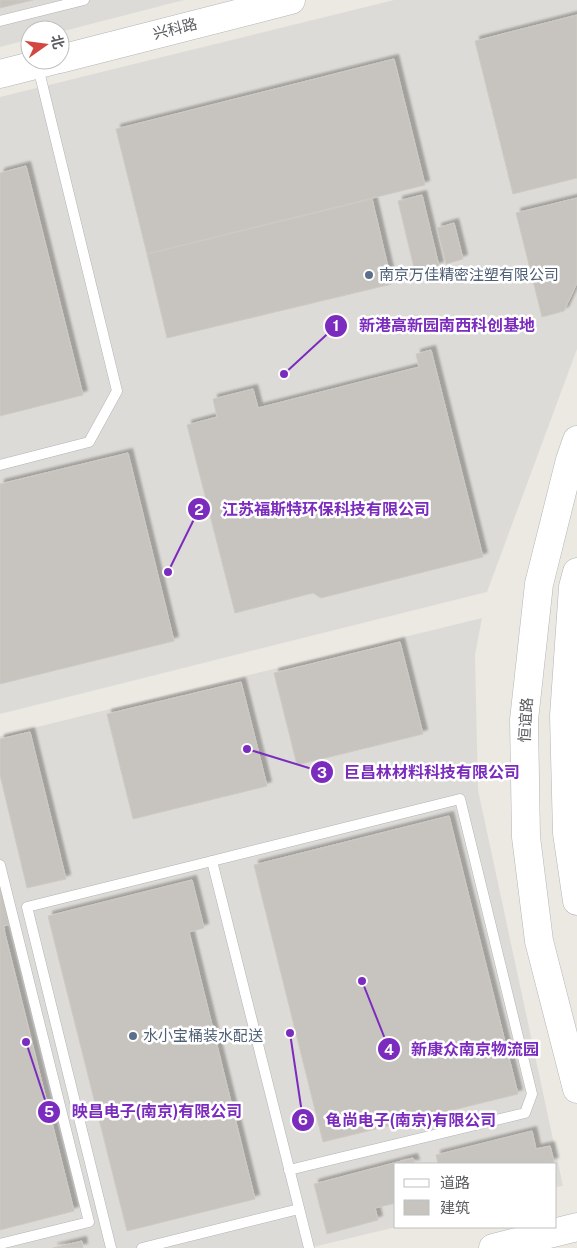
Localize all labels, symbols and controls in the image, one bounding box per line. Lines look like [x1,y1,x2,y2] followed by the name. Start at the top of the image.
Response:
[151,15,199,42] street label: 兴科路
[20,20,70,70] north arrow
[48,33,67,51] text: 北
[379,266,559,283] place label: 南京万佳精密注塑有限公司
[363,269,375,281] marker: 南京万佳精密注塑有限公司
[324,310,545,341] callout: 新港高新园南西科创基地
[359,316,535,335] text: 新港高新园南西科创基地
[333,317,339,334] text: 1
[187,494,440,525] callout: 江苏福斯特环保科技有限公司
[222,500,430,519] text: 江苏福斯特环保科技有限公司
[194,501,204,518] text: 2
[516,697,535,743] street label: 恒谊路
[309,757,530,788] callout: 巨昌林材料科技有限公司
[344,763,520,782] text: 巨昌林材料科技有限公司
[317,764,327,781] text: 3
[143,1027,263,1044] place label: 水小宝桶装水配送
[127,1030,139,1042] marker: 水小宝桶装水配送
[376,1034,549,1065] callout: 新康众南京物流园
[411,1040,539,1059] text: 新康众南京物流园
[384,1041,394,1058] text: 4
[37,1096,252,1127] callout: 映昌电子(南京)有限公司
[72,1102,242,1121] text: 映昌电子(南京)有限公司
[44,1103,54,1120] text: 5
[291,1105,507,1136] callout: 龟尚电子(南京)有限公司
[298,1111,308,1128] text: 6
[326,1111,496,1130] text: 龟尚电子(南京)有限公司
[394,1163,557,1228] legend
[440,1174,470,1191] text: 道路
[440,1199,470,1216] text: 建筑

